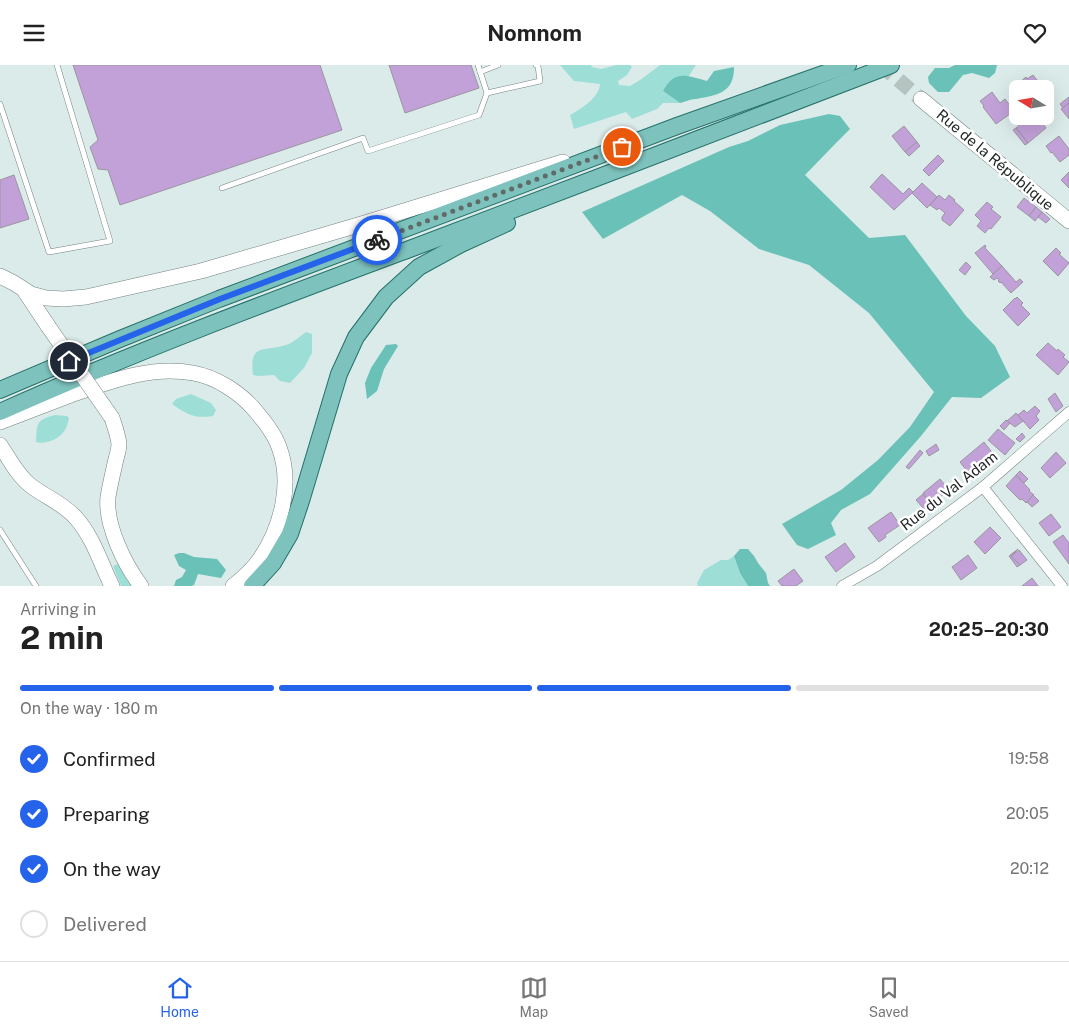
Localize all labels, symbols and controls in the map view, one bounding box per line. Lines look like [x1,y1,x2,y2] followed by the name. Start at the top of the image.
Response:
[20,19,48,47] icon: menu
[1021,19,1049,47] icon: heart
[487,20,582,46] text: Nomnom
[1009,80,1054,125] north arrow
[1009,80,1054,125] map controls
[933,106,1057,213] street label: Rue de la République
[601,126,643,168] pin
[608,133,636,161] icon: bag
[352,215,402,265] courier
[363,226,391,254] icon: bike
[48,340,90,382] pin
[55,347,83,375] icon: home
[897,448,1000,534] street label: Rue du Val Adam
[20,600,96,619] text: Arriving in
[929,618,1049,640] text: 20:25–20:30
[20,619,104,656] text: 2 min
[20,699,158,718] text: On the way · 180 m
[20,745,48,773] icon: check
[63,748,156,770] text: Confirmed
[1008,749,1049,768] text: 19:58
[20,800,48,828] icon: check
[63,803,150,825] text: Preparing
[1006,804,1049,823] text: 20:05
[20,855,48,883] icon: check
[63,858,161,880] text: On the way
[1010,859,1049,878] text: 20:12
[63,913,147,935] text: Delivered
[160,974,199,1020] tab: Home
[520,974,548,1020] tab: Map
[869,974,909,1020] tab: Saved

